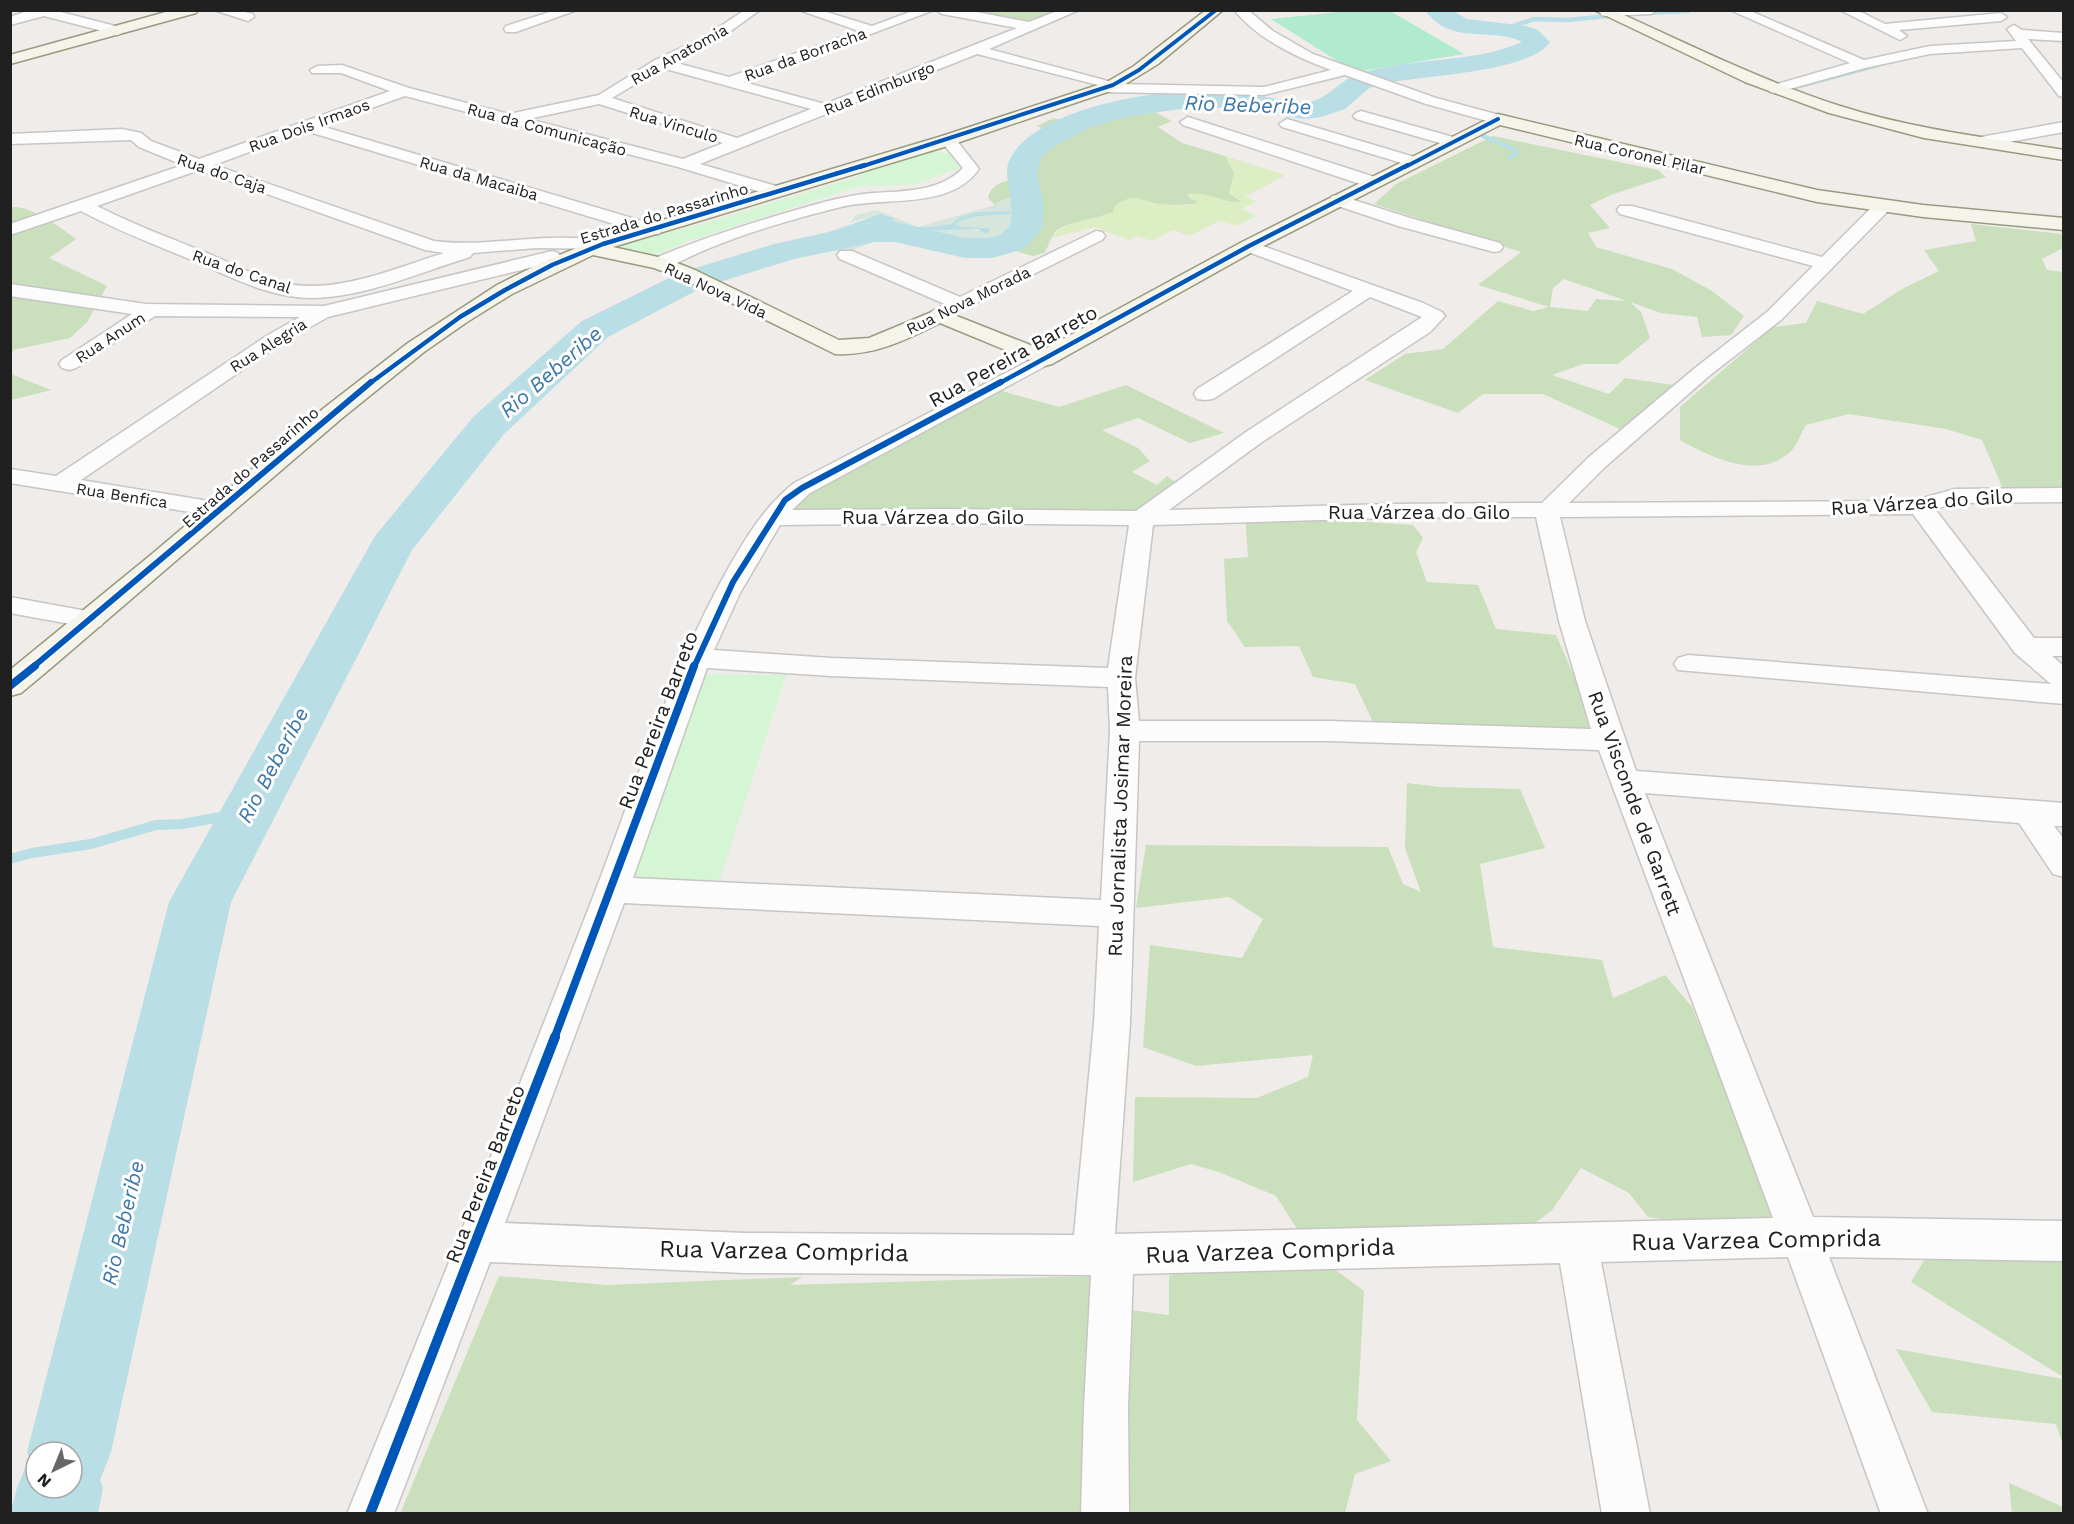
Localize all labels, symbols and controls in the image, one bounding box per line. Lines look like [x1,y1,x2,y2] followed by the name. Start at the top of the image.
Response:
[627,20,731,89] street label: Rua Anatomia
[742,24,869,85] street label: Rua da Borracha
[821,58,937,119] street label: Rua Edimburgo
[1184,90,1312,119] water label: Rio Beberibe
[246,95,372,156] street label: Rua Dois Irmaos
[465,99,629,160] street label: Rua da Comunicação
[627,102,721,147] street label: Rua Vinculo
[1572,130,1708,179] street label: Rua Coronel Pilar
[175,149,269,198] street label: Rua do Caja
[417,152,540,205] street label: Rua da Macaiba
[578,179,751,248] street label: Estrada do Passarinho
[190,246,294,297] street label: Rua do Canal
[661,258,770,323] street label: Rua Nova Vida
[903,262,1033,339] street label: Rua Nova Morada
[925,300,1101,412] street label: Rua Pereira Barreto
[72,308,149,367] street label: Rua Anum
[226,314,310,377] street label: Rua Alegria
[494,320,607,423] water label: Rio Beberibe
[178,403,323,532] street label: Estrada do Passarinho
[75,479,169,512] street label: Rua Benfica
[1830,484,2014,520] street label: Rua Várzea do Gilo
[1328,500,1510,524] street label: Rua Várzea do Gilo
[842,505,1024,529] street label: Rua Várzea do Gilo
[613,628,703,812] street label: Rua Pereira Barreto
[1103,655,1137,957] street label: Rua Jornalista Josimar Moreira
[1583,687,1687,919] street label: Rua Visconde de Garrett
[232,703,313,827] water label: Rio Beberibe
[440,1082,530,1266] street label: Rua Pereira Barreto
[96,1158,149,1288] water label: Rio Beberibe
[1631,1224,1881,1256] street label: Rua Varzea Comprida
[1145,1233,1395,1269] street label: Rua Varzea Comprida
[659,1235,909,1267] street label: Rua Varzea Comprida
[24,1440,84,1500] north arrow
[33,1470,55,1492] text: N

